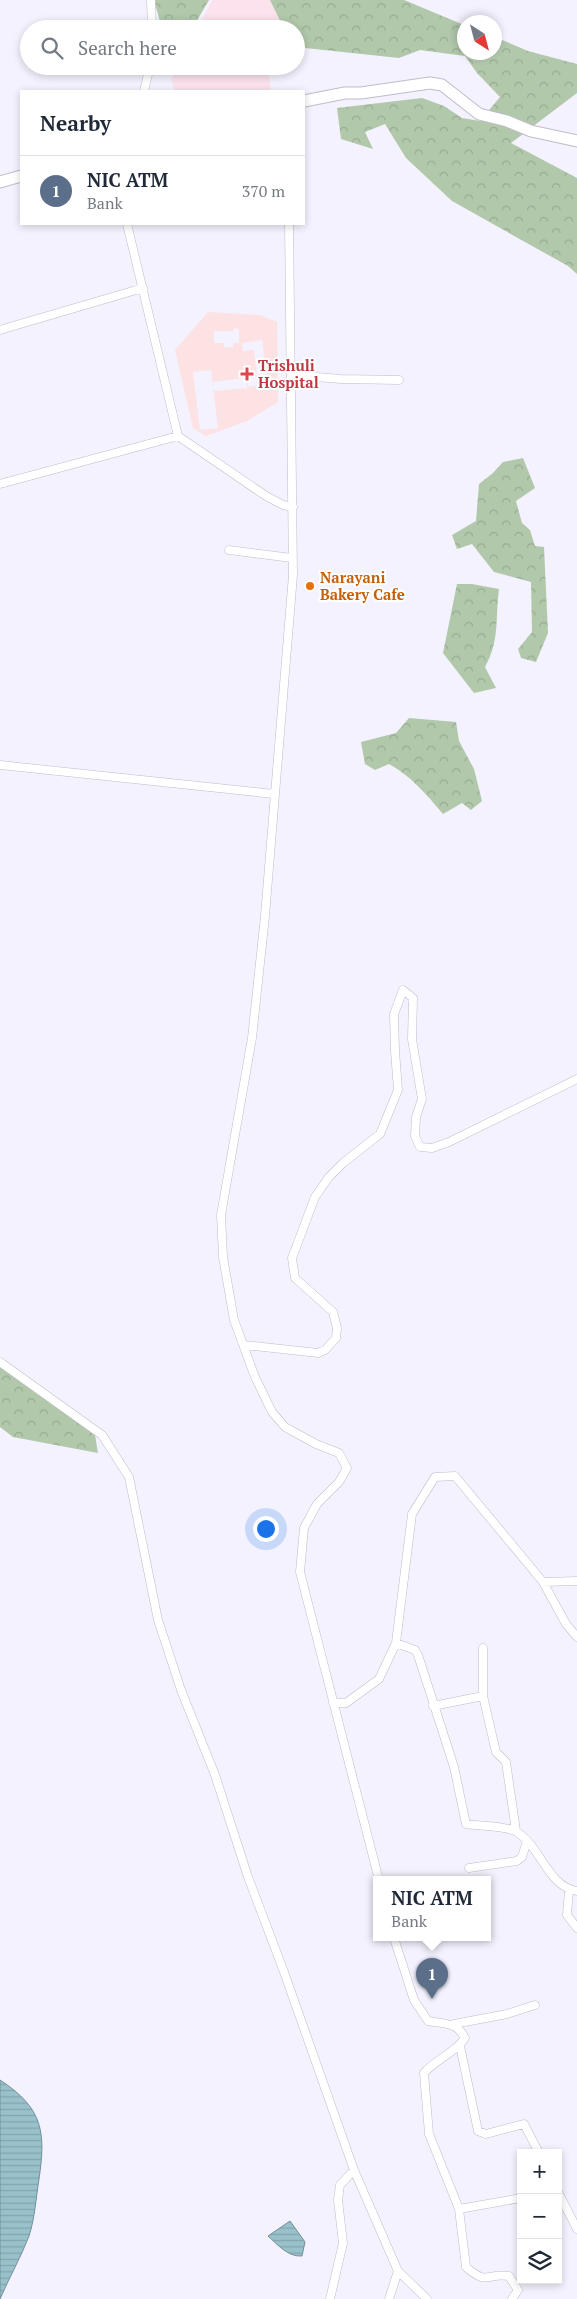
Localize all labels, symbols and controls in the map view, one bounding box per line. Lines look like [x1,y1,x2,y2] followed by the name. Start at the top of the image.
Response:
[457,15,502,60] north arrow
[20,20,305,75] search box
[38,34,66,62] icon: search
[78,35,177,60] text: Search here
[40,109,111,137] text: Nearby
[87,167,168,192] text: NIC ATM
[51,180,61,202] text: 1
[242,180,285,202] text: 370 m
[87,192,123,214] text: Bank
[258,355,319,392] place label: Trishuli Hospital
[240,367,254,381] marker: Trishuli Hospital
[320,567,405,604] place label: Narayani Bakery Cafe
[304,580,316,592] marker: Narayani Bakery Cafe
[253,1516,279,1542] your location
[373,1876,491,1941] popup
[391,1885,473,1910] text: NIC ATM
[391,1910,427,1932] text: Bank
[416,1958,448,1999] pin: 1
[517,2149,562,2284] map controls
[517,2149,562,2194] button: +
[517,2194,562,2239] button: −
[517,2239,562,2284] button: layers

